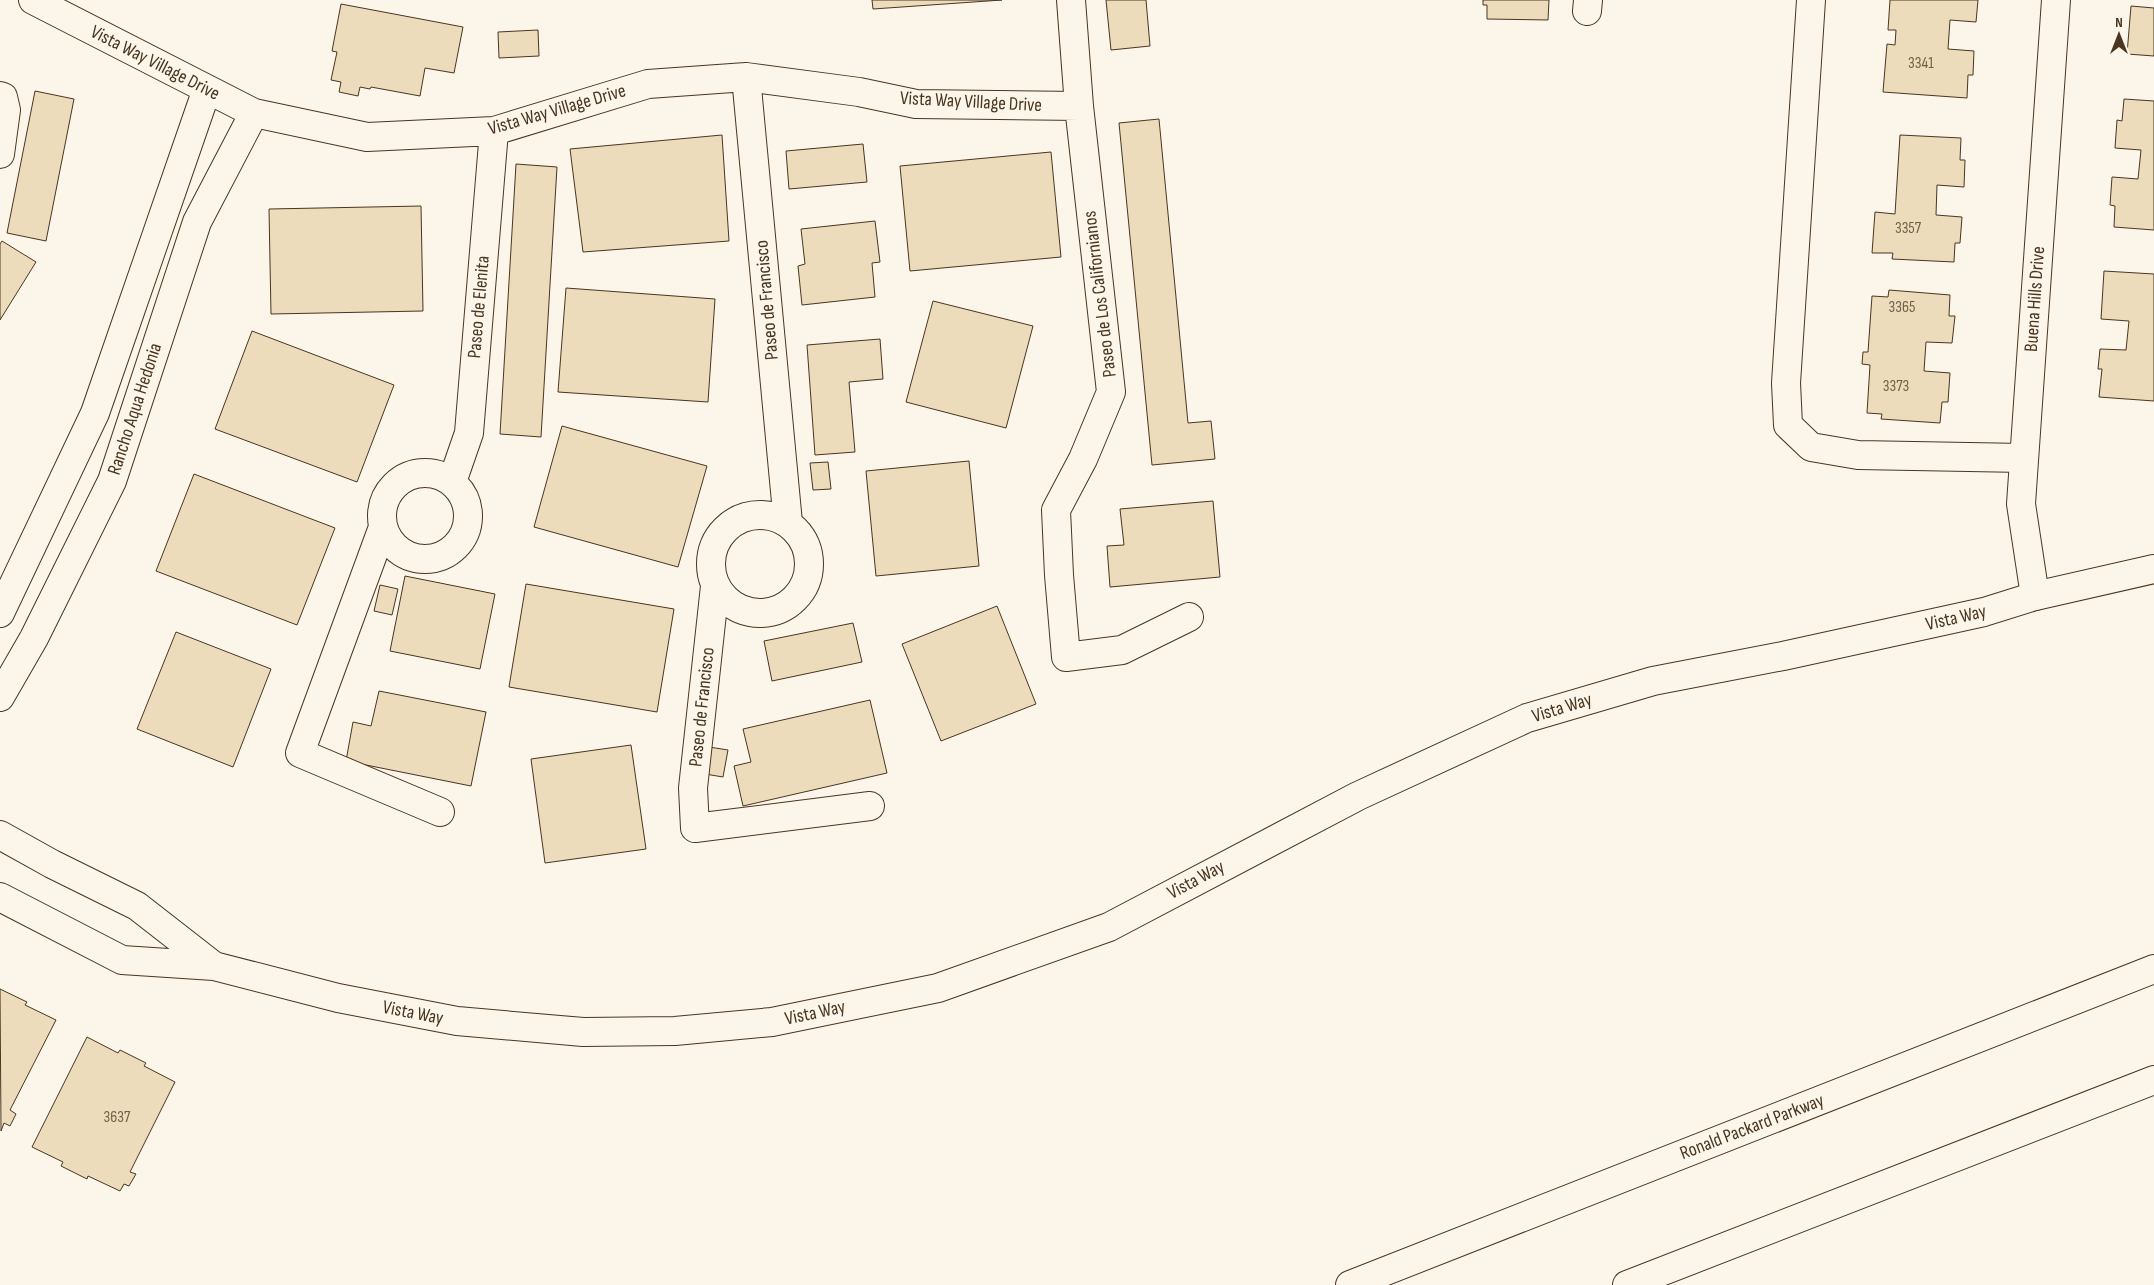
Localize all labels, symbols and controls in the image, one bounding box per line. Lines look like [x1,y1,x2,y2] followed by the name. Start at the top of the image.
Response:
[2094,10,2144,60] north arrow
[2115,14,2123,31] text: N
[86,20,224,106] street label: Vista Way Village Drive
[1908,54,1934,73] house number: 3341
[486,79,628,141] street label: Vista Way Village Drive
[899,87,1043,117] street label: Vista Way Village Drive
[1078,209,1122,379] street label: Paseo de Los Californianos
[1895,219,1922,238] house number: 3357
[750,239,784,361] street label: Paseo de Francisco
[2020,245,2050,353] street label: Buena Hills Drive
[463,255,495,359] street label: Paseo de Elenita
[1889,298,1915,317] house number: 3365
[103,340,167,478] street label: Rancho Aqua Hedonia
[1883,377,1909,396] house number: 3373
[1924,600,1989,636] street label: Vista Way
[684,646,720,768] street label: Paseo de Francisco
[1529,688,1595,728] street label: Vista Way
[1164,855,1229,905] street label: Vista Way
[783,995,848,1031] street label: Vista Way
[381,996,446,1030] street label: Vista Way
[1677,1089,1828,1165] street label: Ronald Packard Parkway
[104,1108,131,1127] house number: 3637

